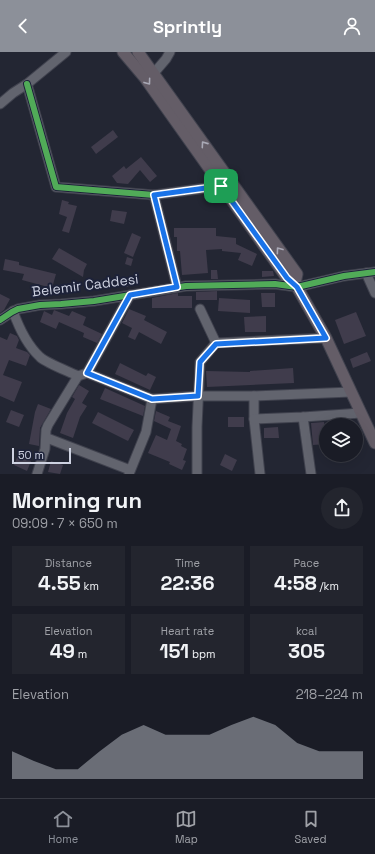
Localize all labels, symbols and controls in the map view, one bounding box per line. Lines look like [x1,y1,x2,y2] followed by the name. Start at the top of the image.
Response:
[12,15,34,37] icon: back
[153,15,222,38] text: Sprintly
[341,15,363,37] icon: person
[143,78,151,85] one-way arrow
[201,141,209,148] one-way arrow
[204,169,238,203] pin
[210,175,232,197] icon: arrive
[277,247,284,254] one-way arrow
[31,270,139,300] street label: Belemir Caddesi
[319,418,363,462] map controls
[319,418,363,462] button: layers
[12,446,71,465] scale bar
[18,448,44,462] text: 50 m
[12,486,142,514] text: Morning run
[321,487,363,529] button: share
[12,515,118,532] text: 09:09 · 7 × 650 m
[45,556,92,570] text: Distance
[175,556,200,570] text: Time
[294,556,319,570] text: Pace
[38,570,81,596] text: 4.55
[160,570,215,596] text: 22:36
[274,570,317,596] text: 4:58
[81,579,99,593] text: km
[317,579,339,593] text: /km
[44,624,93,638] text: Elevation
[161,624,214,638] text: Heart rate
[296,624,317,638] text: kcal
[50,638,75,664] text: 49
[159,638,189,664] text: 151
[288,638,325,664] text: 305
[75,647,87,661] text: m
[189,647,216,661] text: bpm
[12,686,69,703] text: Elevation
[296,686,363,703] text: 218–224 m
[48,808,78,846] tab: Home
[175,808,198,846] tab: Map
[295,808,327,846] tab: Saved

